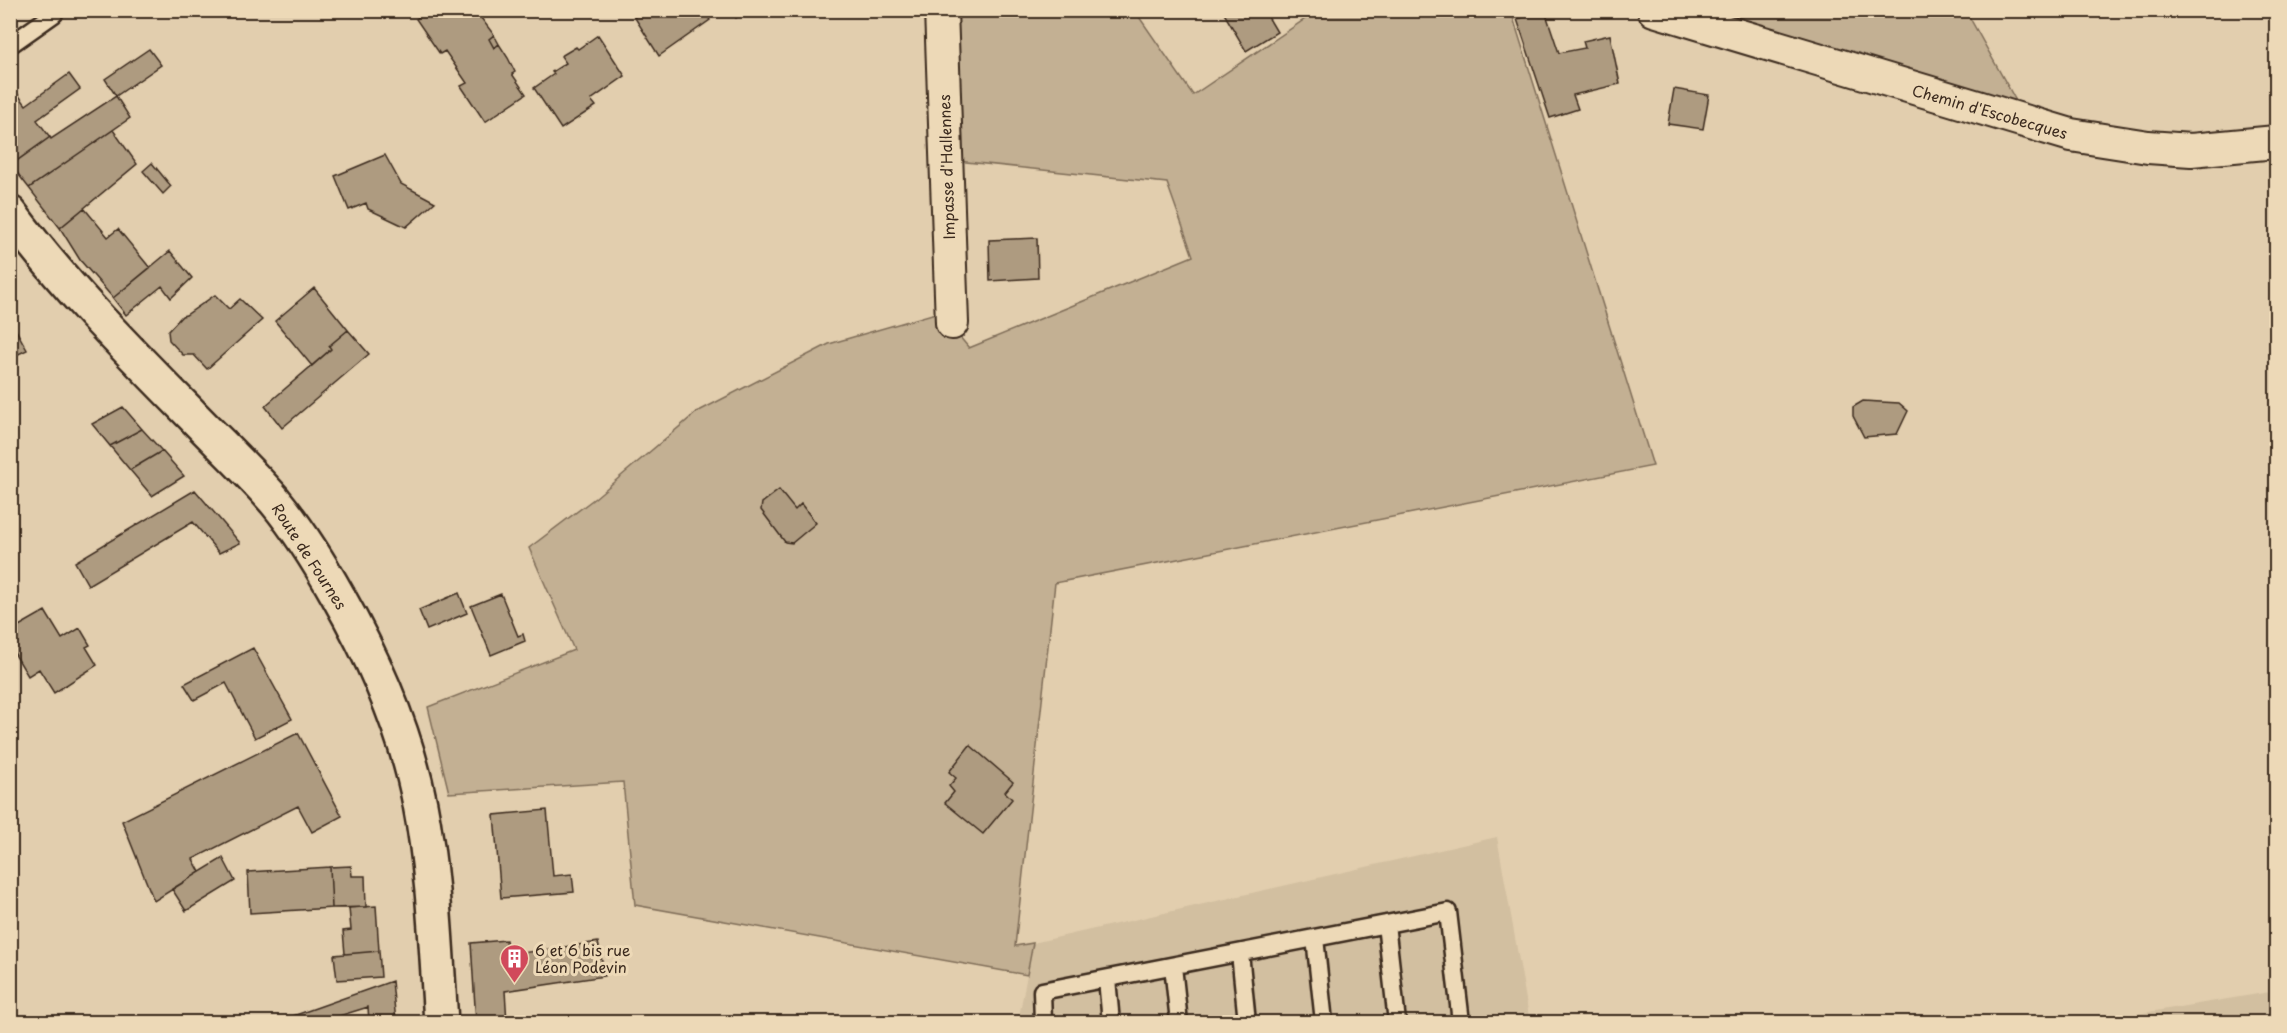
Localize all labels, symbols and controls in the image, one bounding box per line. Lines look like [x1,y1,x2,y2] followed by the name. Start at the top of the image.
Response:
[1910,78,2070,144] street label: Chemin d'Escobecques
[932,94,960,240] street label: Impasse d'Hallennes
[267,498,353,614] street label: Route de Fournes
[535,938,630,978] place label: 6 et 6 bis rue Léon Podevin
[498,942,530,984] building icon: 6 et 6 bis rue Léon Podevin

